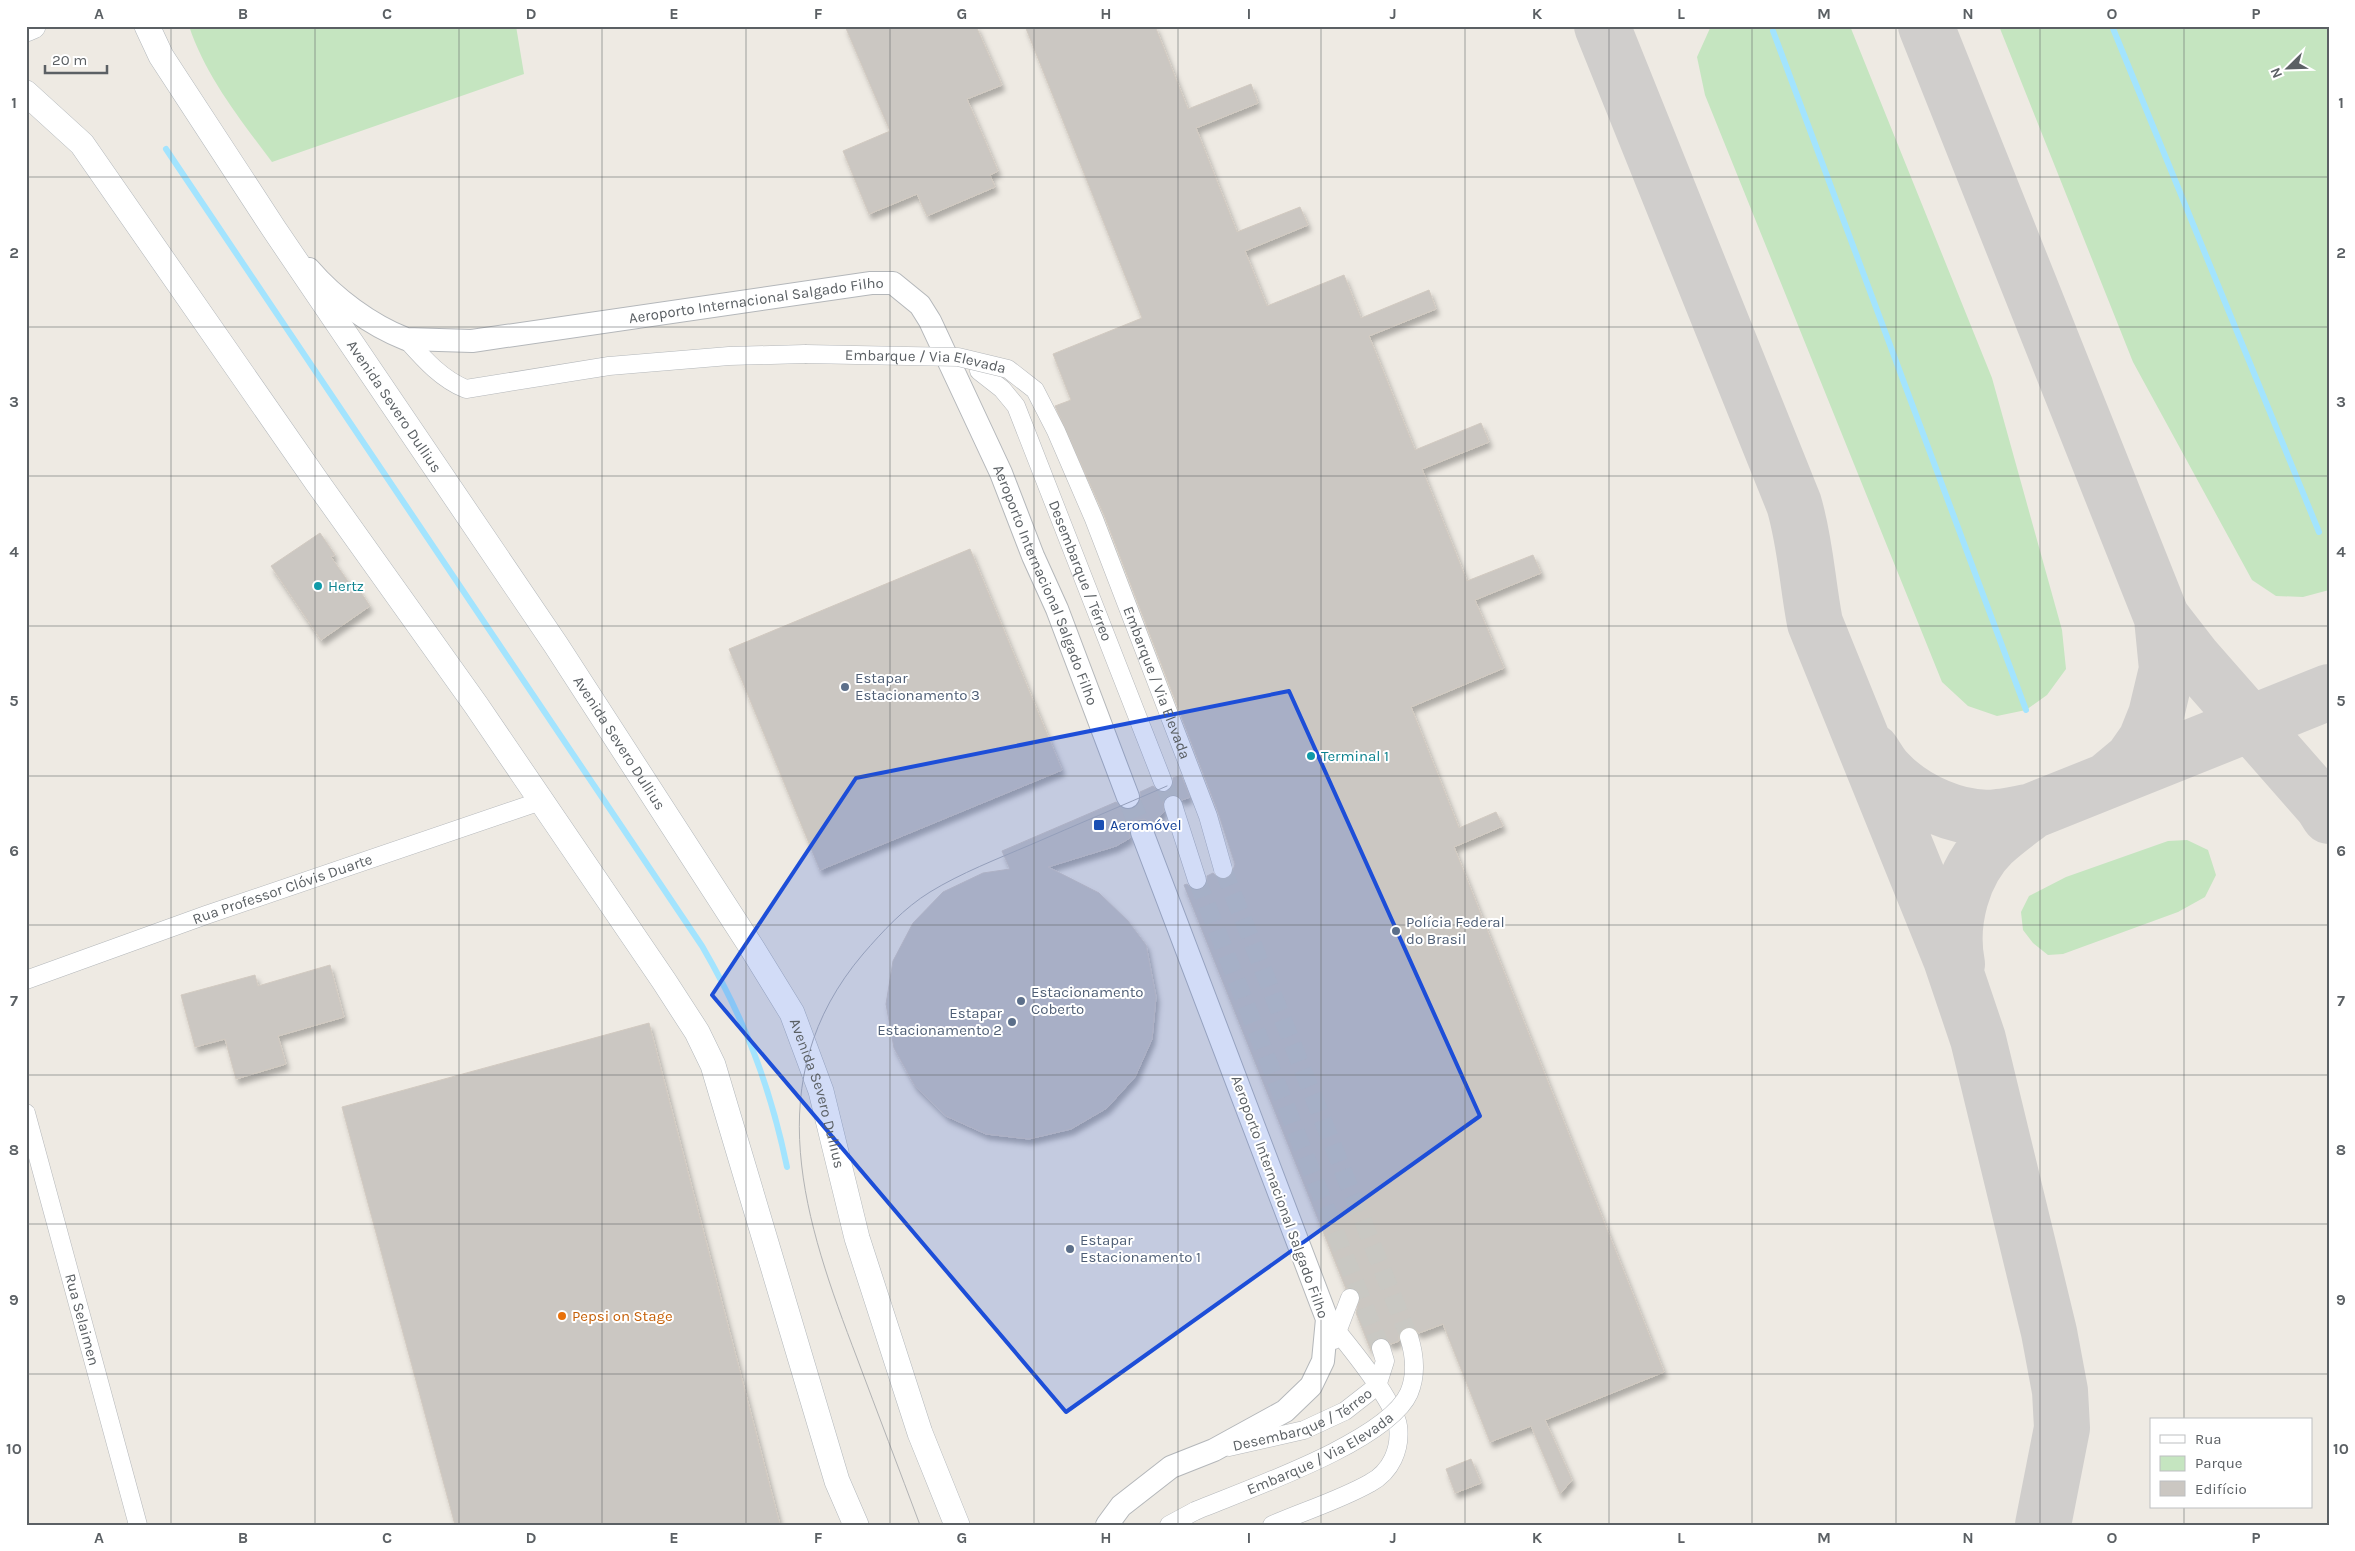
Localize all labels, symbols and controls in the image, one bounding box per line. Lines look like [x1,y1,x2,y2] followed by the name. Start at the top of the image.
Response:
[94,4,104,23] text: A
[238,4,248,23] text: B
[382,4,392,23] text: C
[526,4,537,23] text: D
[669,4,679,23] text: E
[814,4,823,23] text: F
[957,4,967,23] text: G
[1100,4,1112,23] text: H
[1247,4,1251,23] text: I
[1389,4,1397,23] text: J
[1532,4,1543,23] text: K
[1677,4,1685,23] text: L
[1817,4,1831,23] text: M
[1962,4,1974,23] text: N
[2107,4,2118,23] text: O
[2251,4,2261,23] text: P
[45,42,108,74] scale bar
[2262,42,2312,92] north arrow
[52,51,87,69] text: 20 m
[2267,65,2286,81] text: N
[11,93,17,112] text: 1
[2338,93,2344,112] text: 1
[9,243,19,262] text: 2
[2336,243,2346,262] text: 2
[628,274,884,327] street label: Aeroporto Internacional Salgado Filho
[343,337,445,476] street label: Avenida Severo Dullius
[845,346,1008,377] street label: Embarque / Via Elevada
[9,392,19,411] text: 3
[2336,392,2346,411] text: 3
[989,462,1102,708] street label: Aeroporto Internacional Salgado Filho
[1045,498,1116,644] street label: Desembarque / Térreo
[9,542,19,561] text: 4
[2336,542,2346,561] text: 4
[328,577,364,595] place label: Hertz
[312,580,324,592] marker: Hertz
[1119,604,1194,762] street label: Embarque / Via Elevada
[855,669,980,704] place label: Estapar Estacionamento 3
[569,673,669,813] street label: Avenida Severo Dullius
[839,681,851,693] marker: Estapar Estacionamento 3
[9,691,19,710] text: 5
[2336,691,2346,710] text: 5
[1321,747,1389,765] place label: Terminal 1
[1305,750,1317,762] marker: Terminal 1
[1110,816,1182,834] place label: Aeromóvel
[1092,818,1106,832] marker: Aeromóvel
[9,841,19,860] text: 6
[2336,841,2346,860] text: 6
[190,850,375,928] street label: Rua Professor Clóvis Duarte
[1406,913,1505,948] place label: Polícia Federal do Brasil
[1390,925,1402,937] marker: Polícia Federal do Brasil
[1031,983,1144,1018] place label: Estacionamento Coberto
[10,991,18,1010] text: 7
[2337,991,2345,1010] text: 7
[1015,995,1027,1007] marker: Estacionamento Coberto
[877,1004,1003,1039] place label: Estapar Estacionamento 2
[786,1016,849,1170] street label: Avenida Severo Dullius
[1006,1016,1018,1028] marker: Estapar Estacionamento 2
[1228,1073,1332,1321] street label: Aeroporto Internacional Salgado Filho
[9,1140,19,1159] text: 8
[2336,1140,2346,1159] text: 8
[1080,1231,1201,1266] place label: Estapar Estacionamento 1
[1064,1243,1076,1255] marker: Estapar Estacionamento 1
[61,1271,103,1368] street label: Rua Selaimen
[9,1290,19,1309] text: 9
[2336,1290,2346,1309] text: 9
[572,1307,673,1325] place label: Pepsi on Stage
[556,1310,568,1322] marker: Pepsi on Stage
[1231,1384,1376,1455] street label: Desembarque / Térreo
[1244,1408,1397,1498] street label: Embarque / Via Elevada
[2150,1418,2312,1508] legend
[2195,1430,2222,1448] text: Rua
[6,1439,22,1458] text: 10
[2333,1439,2349,1458] text: 10
[2195,1454,2243,1472] text: Parque
[2195,1480,2247,1498] text: Edifício
[94,1528,104,1547] text: A
[238,1528,248,1547] text: B
[382,1528,392,1547] text: C
[526,1528,537,1547] text: D
[669,1528,679,1547] text: E
[814,1528,823,1547] text: F
[957,1528,967,1547] text: G
[1100,1528,1112,1547] text: H
[1247,1528,1251,1547] text: I
[1389,1528,1397,1547] text: J
[1532,1528,1543,1547] text: K
[1677,1528,1685,1547] text: L
[1817,1528,1831,1547] text: M
[1962,1528,1974,1547] text: N
[2107,1528,2118,1547] text: O
[2251,1528,2261,1547] text: P

